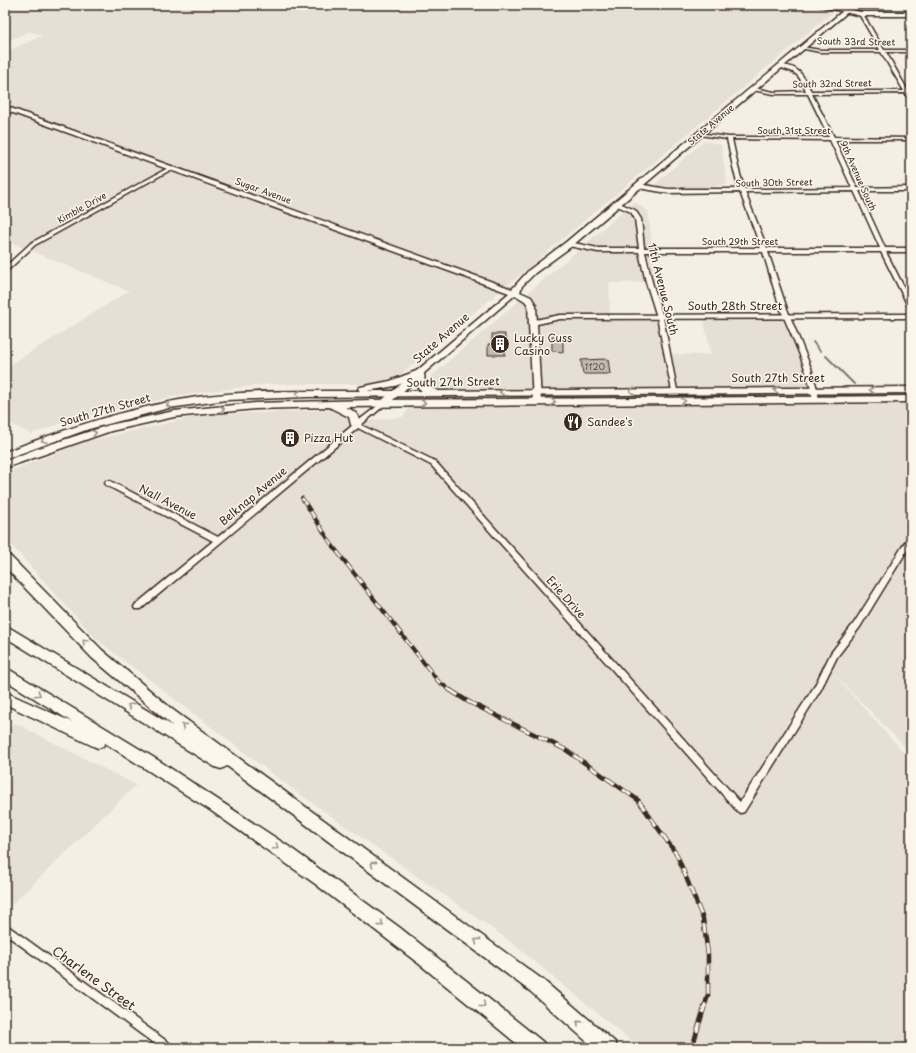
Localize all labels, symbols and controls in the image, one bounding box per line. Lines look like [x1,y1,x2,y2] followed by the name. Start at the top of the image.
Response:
[817,33,896,49] street label: South 33rd Street
[792,75,872,91] street label: South 32nd Street
[684,100,737,148] street label: State Avenue
[757,123,831,137] street label: South 31st Street
[837,138,881,213] street label: 9th Avenue South
[233,173,294,207] street label: Sugar Avenue
[735,174,813,190] street label: South 30th Street
[54,188,109,226] street label: Kimble Drive
[702,234,779,248] street label: South 29th Street
[644,241,683,337] street label: 11th Avenue South
[688,297,783,314] street label: South 28th Street
[409,308,473,367] street label: State Avenue
[514,329,572,359] place label: Lucky Cuss Casino
[489,333,511,355] building icon: Lucky Cuss Casino
[585,359,606,373] house number: 1120
[731,369,825,386] street label: South 27th Street
[406,372,500,391] street label: South 27th Street
[773,386,779,394] one-way arrow
[869,386,875,394] one-way arrow
[629,387,635,395] one-way arrow
[58,388,153,431] street label: South 27th Street
[499,388,505,397] one-way arrow
[295,390,301,398] one-way arrow
[680,397,686,405] one-way arrow
[550,398,556,406] one-way arrow
[420,399,426,407] one-way arrow
[166,401,172,409] one-way arrow
[219,404,225,413] one-way arrow
[562,411,584,433] restaurant icon: Sandee's
[587,413,633,430] place label: Sandee's
[279,427,301,449] building icon: Pizza Hut
[91,429,98,438] one-way arrow
[304,429,354,446] place label: Pizza Hut
[40,436,47,444] one-way arrow
[215,462,290,529] street label: Belknap Avenue
[136,480,200,523] street label: Nall Avenue
[543,572,590,622] street label: Erie Drive
[82,639,90,647] one-way arrow
[34,689,41,696] one-way arrow
[127,703,134,711] one-way arrow
[182,724,189,731] one-way arrow
[272,842,279,849] one-way arrow
[370,862,377,869] one-way arrow
[376,919,383,926] one-way arrow
[475,939,482,946] one-way arrow
[49,941,140,1014] street label: Charlene Street
[478,1000,486,1007] one-way arrow
[576,1020,583,1027] one-way arrow

